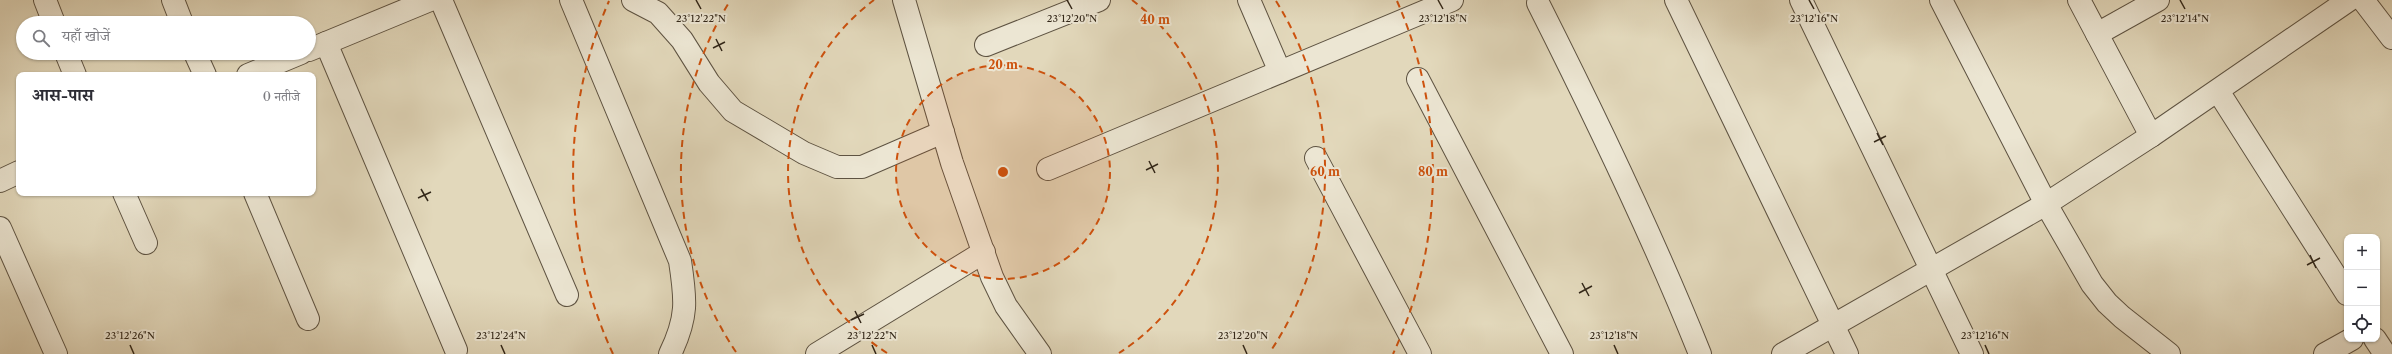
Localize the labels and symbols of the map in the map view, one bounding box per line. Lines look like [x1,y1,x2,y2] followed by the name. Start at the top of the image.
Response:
[676,12,726,25] text: 23°12'22"N
[1047,12,1097,25] text: 23°12'20"N
[1140,12,1170,27] text: 40 m
[1419,12,1467,25] text: 23°12'18"N
[1790,12,1838,25] text: 23°12'16"N
[2161,12,2209,25] text: 23°12'14"N
[988,57,1018,72] text: 20 m
[1310,164,1340,179] text: 60 m
[1418,164,1448,179] text: 80 m
[996,165,1010,179] centre of rings
[105,329,155,342] text: 23°12'26"N
[476,329,526,342] text: 23°12'24"N
[847,329,897,342] text: 23°12'22"N
[1218,329,1268,342] text: 23°12'20"N
[1590,329,1638,342] text: 23°12'18"N
[1961,329,2009,342] text: 23°12'16"N

